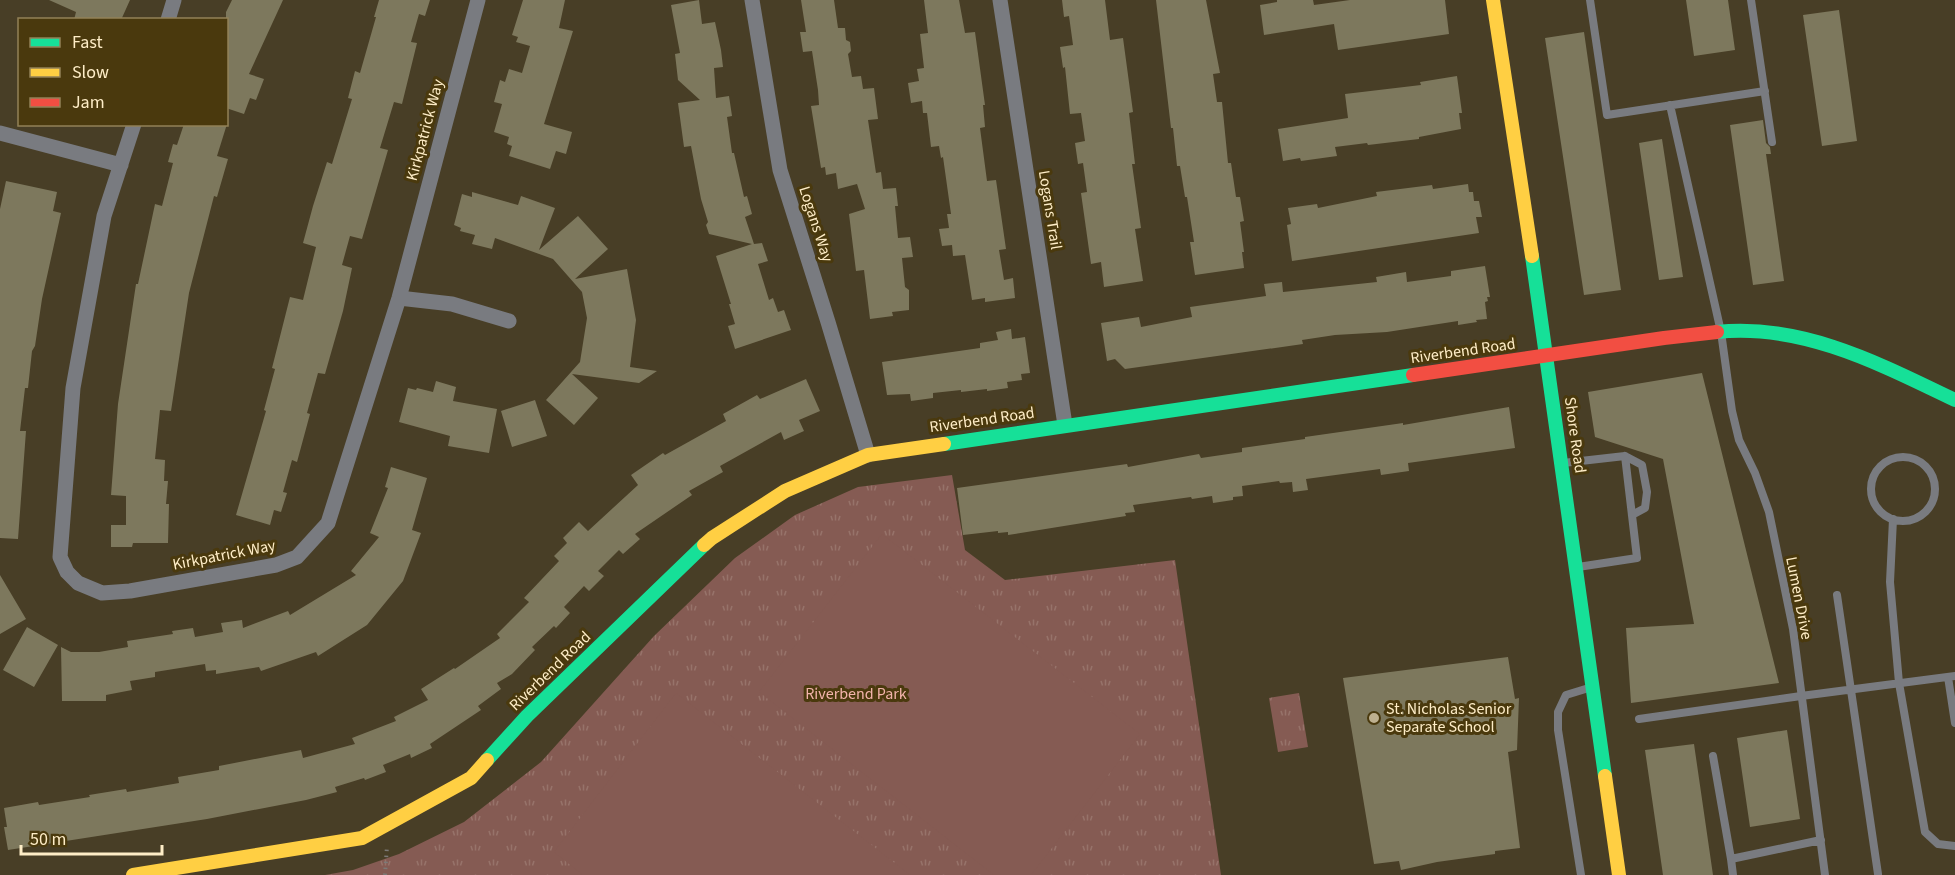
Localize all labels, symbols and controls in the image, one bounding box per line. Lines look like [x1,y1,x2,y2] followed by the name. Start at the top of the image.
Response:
[18,18,228,126] legend
[72,30,103,55] text: Fast
[72,60,109,85] text: Slow
[401,76,449,183] street label: Kirkpatrick Way
[72,90,105,115] text: Jam
[1033,169,1067,251] street label: Logans Trail
[793,183,839,265] street label: Logans Way
[1409,333,1517,369] street label: Riverbend Road
[1559,395,1591,475] street label: Shore Road
[928,402,1036,438] street label: Riverbend Road
[171,534,278,576] street label: Kirkpatrick Way
[1780,555,1818,641] street label: Lumen Drive
[504,626,596,716] street label: Riverbend Road
[805,683,907,705] park label: Riverbend Park
[1386,698,1512,738] place label: St. Nicholas Senior Separate School
[1367,711,1381,725] marker: St. Nicholas Senior Separate School
[21,818,162,856] scale bar
[30,827,66,852] text: 50 m

